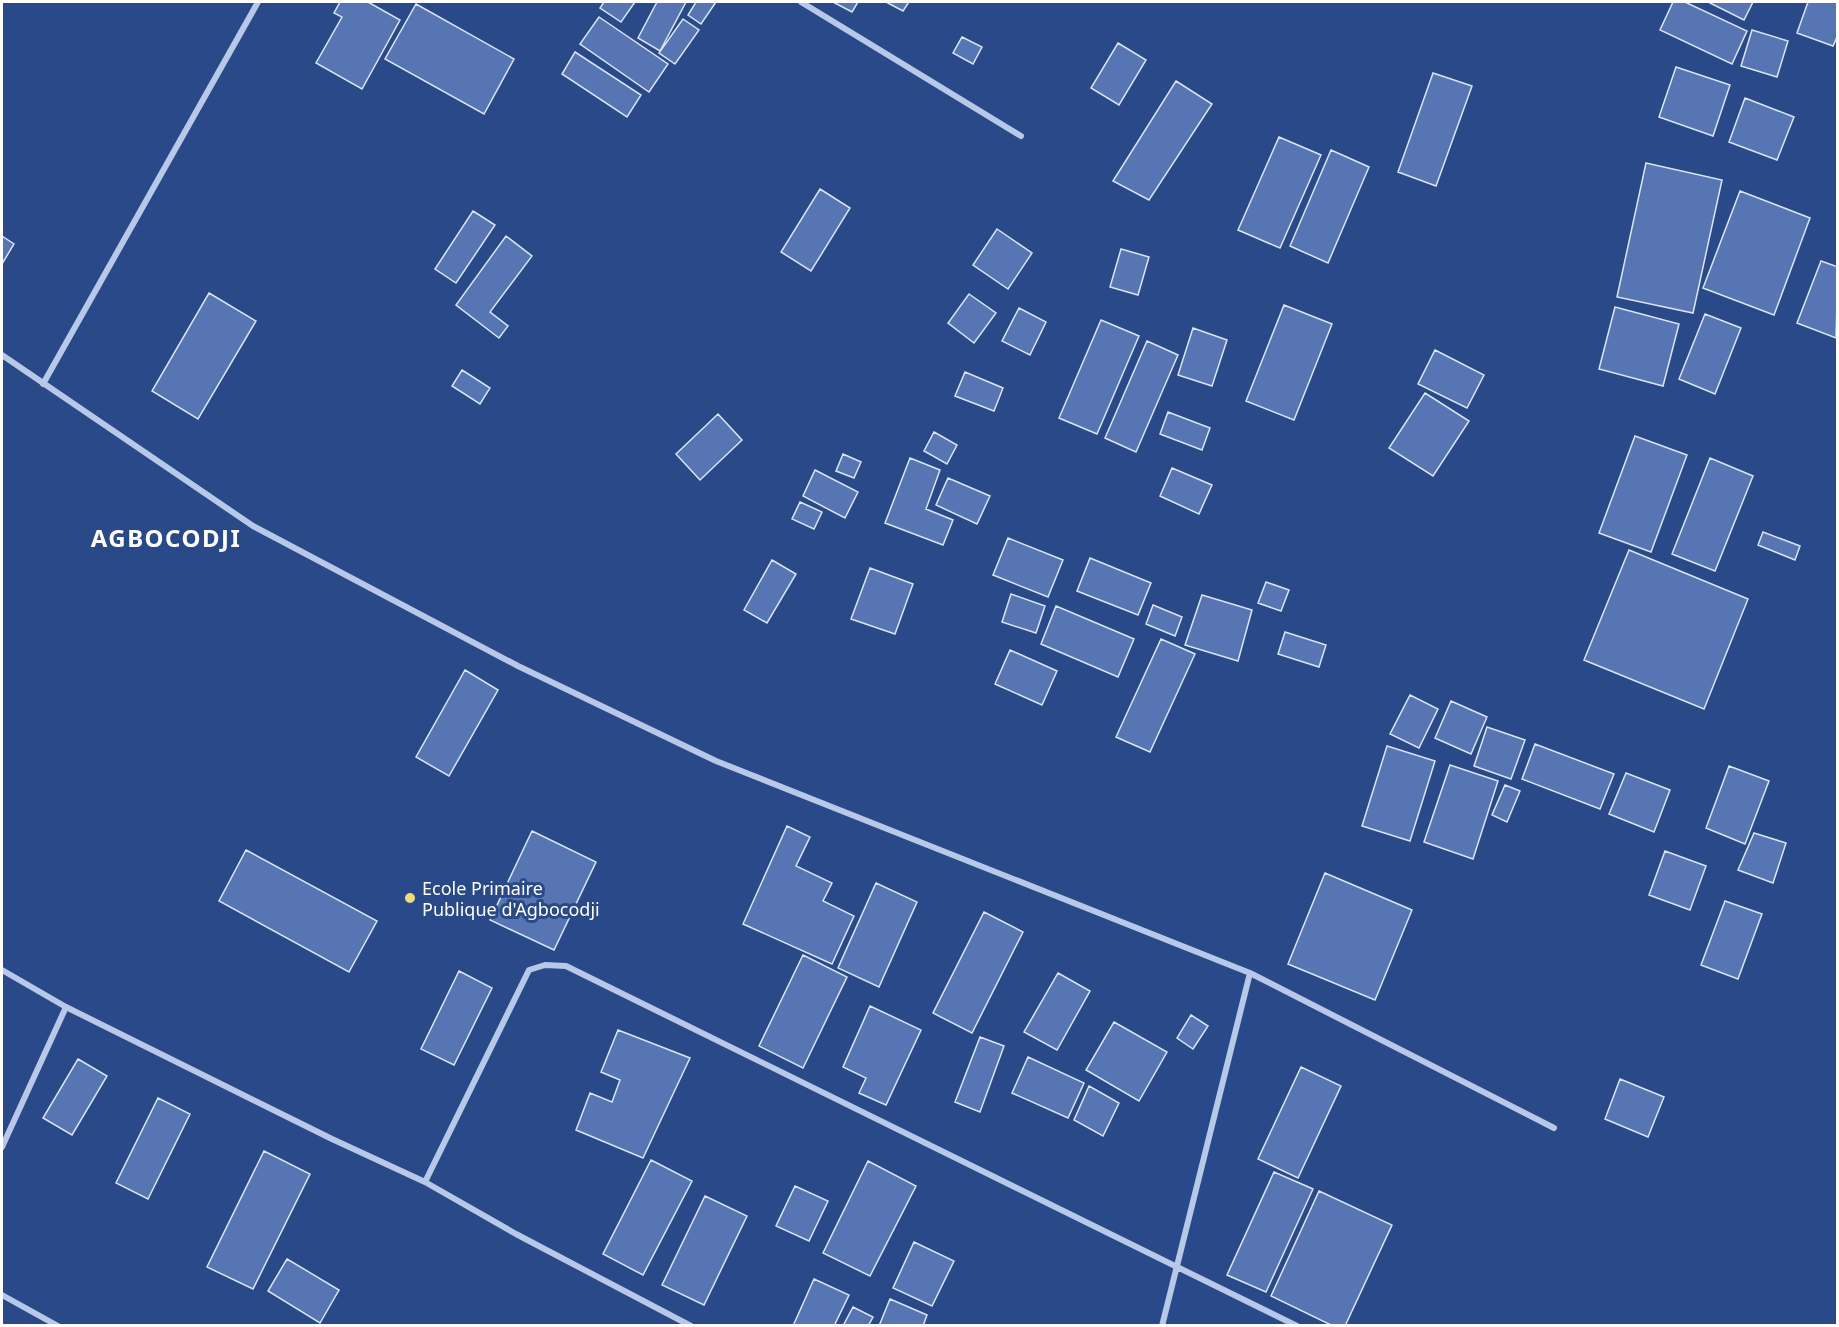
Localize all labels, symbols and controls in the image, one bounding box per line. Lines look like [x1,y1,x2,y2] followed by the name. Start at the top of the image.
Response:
[91,521,241,554] district label: AGBOCODJI
[422,876,600,921] place label: Ecole Primaire Publique d'Agbocodji
[403,891,417,905] marker: Ecole Primaire Publique d'Agbocodji

